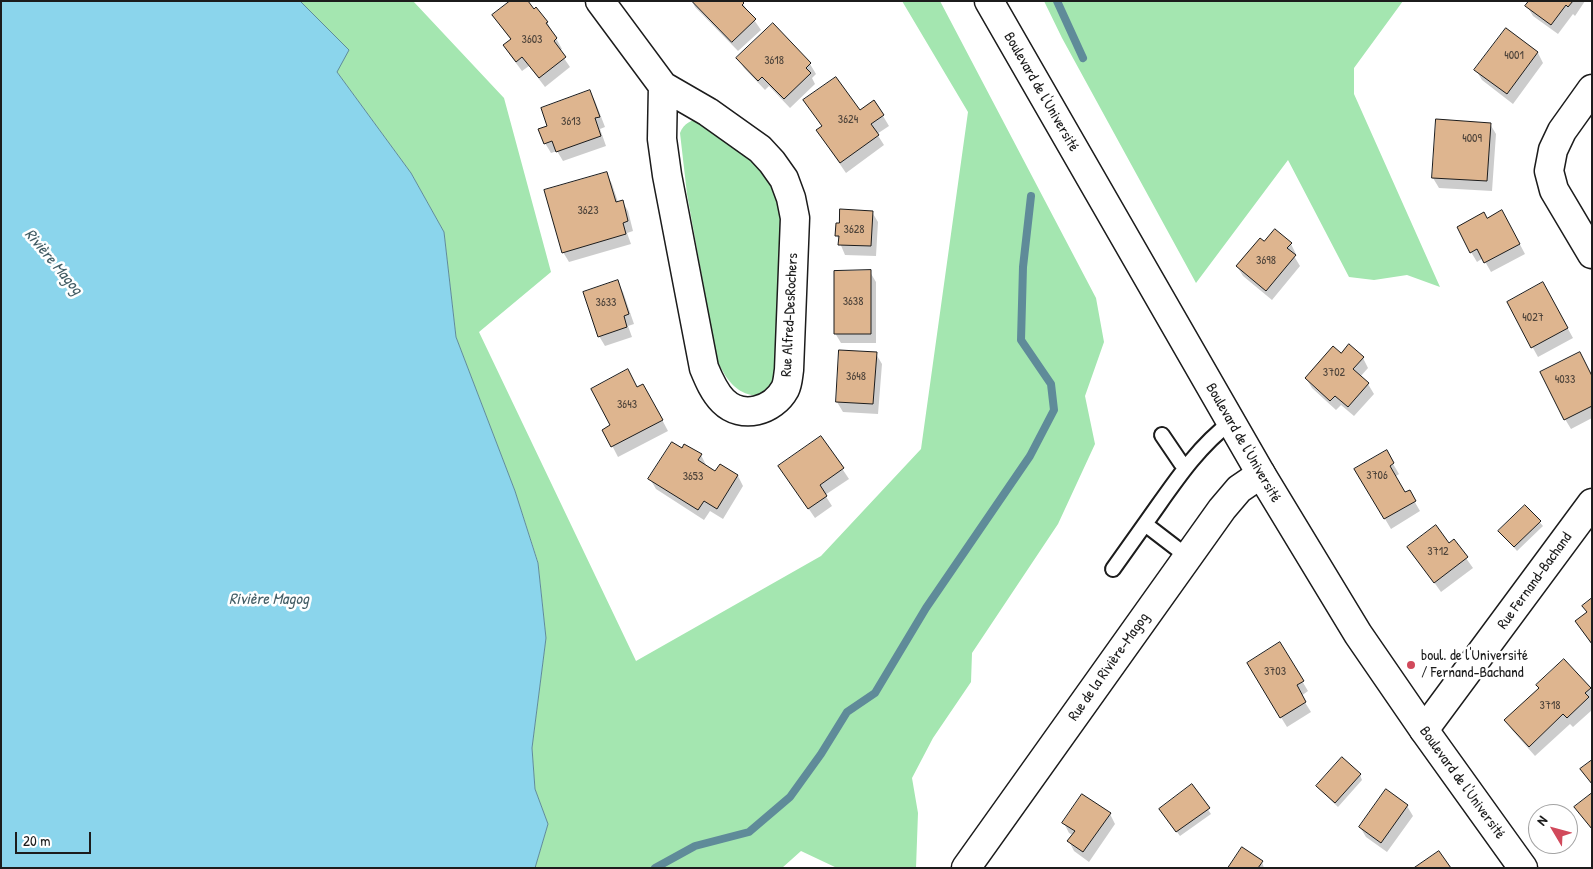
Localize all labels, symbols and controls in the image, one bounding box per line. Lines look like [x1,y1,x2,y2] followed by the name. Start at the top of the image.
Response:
[1000,29,1082,155] street label: Boulevard de l'Université
[522,33,542,47] house number: 3603
[1504,49,1524,63] house number: 4001
[764,54,784,68] house number: 3618
[838,113,858,127] house number: 3624
[561,115,581,129] house number: 3613
[1462,132,1482,146] house number: 4009
[577,204,599,218] house number: 3623
[844,223,864,237] house number: 3628
[20,225,86,299] water label: Rivière Magog
[778,253,802,377] street label: Rue Alfred-DesRochers
[1256,254,1276,268] house number: 3698
[843,295,863,309] house number: 3638
[596,296,616,310] house number: 3633
[1522,311,1544,325] house number: 4027
[1323,366,1345,380] house number: 3702
[846,370,866,384] house number: 3648
[1555,373,1575,387] house number: 4033
[1202,380,1284,506] street label: Boulevard de l'Université
[617,398,637,412] house number: 3643
[1366,469,1388,483] house number: 3706
[683,470,703,484] house number: 3653
[1494,529,1576,633] street label: Rue Fernand-Bachand
[1427,545,1449,559] house number: 3712
[229,590,309,610] water label: Rivière Magog
[1065,609,1153,725] street label: Rue de la Rivière-Magog
[1421,647,1528,682] place label: boul. de l'Université / Fernand-Bachand
[1405,659,1417,671] marker: boul. de l'Université / Fernand-Bachand
[1264,665,1286,679] house number: 3703
[1540,699,1560,713] house number: 3718
[1415,723,1509,843] street label: Boulevard de l'Université
[1528,804,1578,854] north arrow
[1532,812,1551,829] text: N
[18,822,94,854] scale bar
[23,830,50,851] text: 20 m

